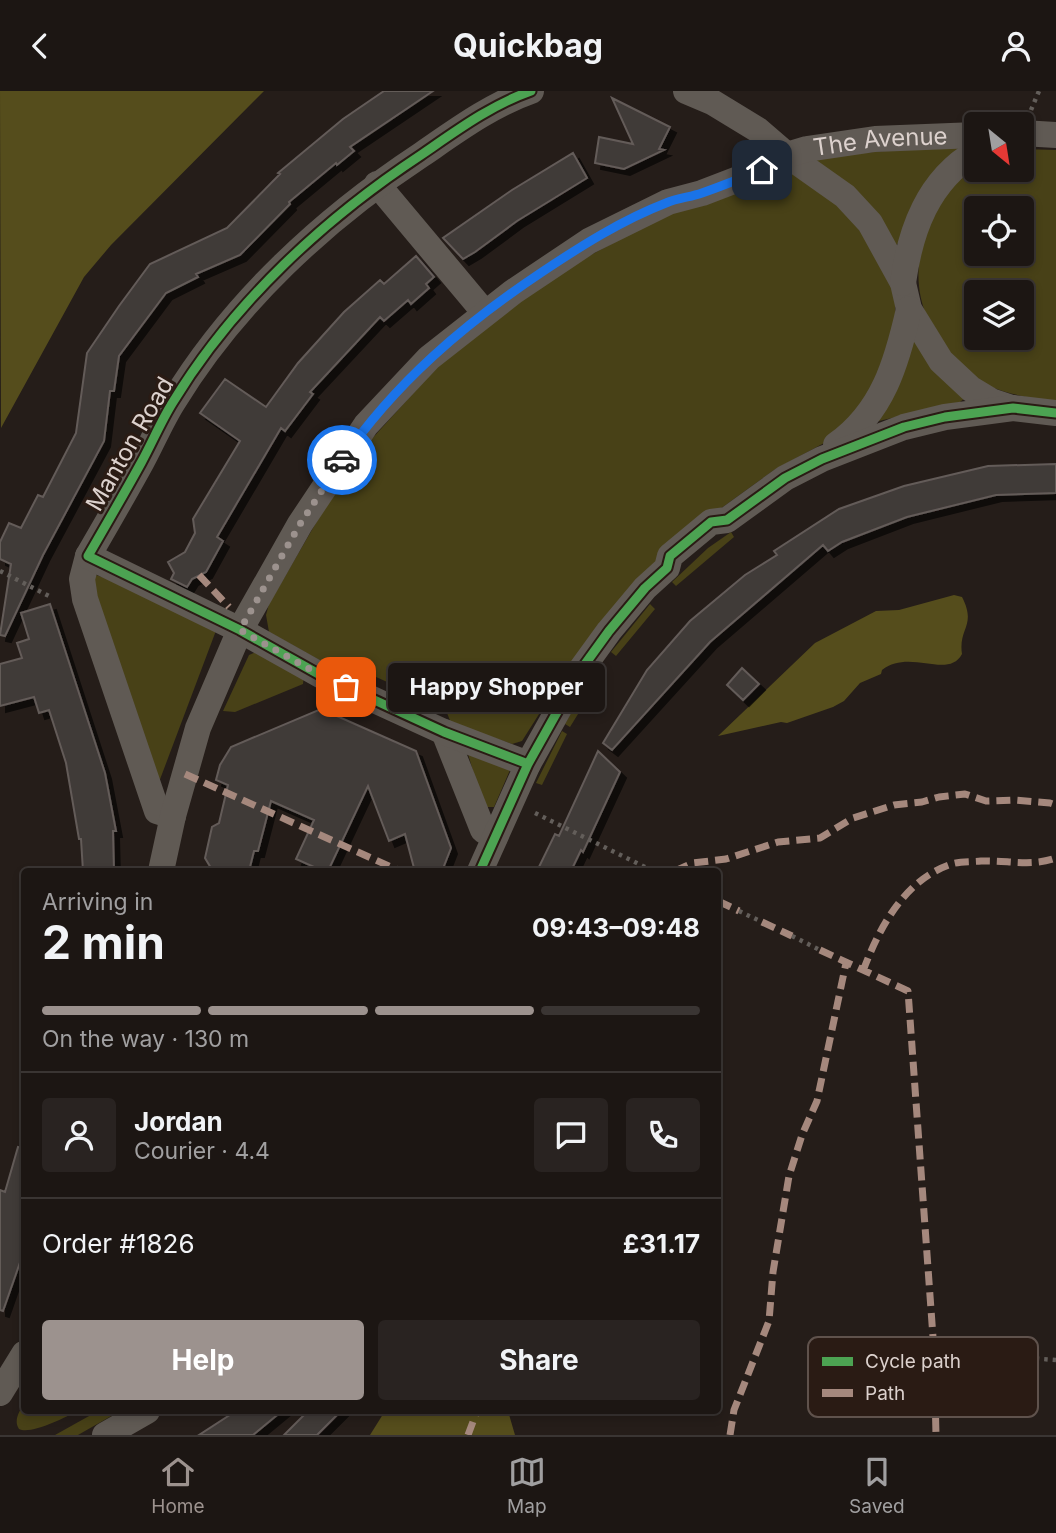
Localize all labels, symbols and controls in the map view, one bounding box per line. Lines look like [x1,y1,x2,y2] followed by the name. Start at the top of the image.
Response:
[453,26,603,65] text: Quickbag
[21,27,59,65] icon: back
[997,27,1035,65] icon: person
[964,112,1034,182] north arrow
[964,112,1034,350] map controls
[811,121,948,162] street label: The Avenue
[732,140,792,200] pin
[743,151,781,189] icon: home
[964,196,1034,266] button: locate
[964,280,1034,350] button: layers
[79,371,180,516] street label: Manton Road
[307,425,377,495] courier
[323,441,361,479] icon: car
[316,657,376,717] pin
[388,663,605,711] callout: Happy Shopper
[327,668,365,706] icon: bag
[410,673,583,701] text: Happy Shopper
[42,888,153,916] text: Arriving in
[532,912,700,943] text: 09:43–09:48
[42,914,165,970] text: 2 min
[42,1025,249,1053] text: On the way · 130 m
[42,1098,116,1172] button: person
[534,1098,608,1172] button: chat
[626,1098,700,1172] button: phone
[134,1106,223,1137] text: Jordan
[134,1137,270,1165] text: Courier · 4.4
[42,1228,195,1259] text: Order #1826
[623,1228,700,1259] text: £31.17
[42,1320,364,1400] button: Help
[378,1320,700,1400] button: Share
[808,1337,1038,1417] legend
[865,1350,961,1373] text: Cycle path
[865,1382,905,1405] text: Path
[151,1453,205,1518] tab: Home
[507,1453,547,1518] tab: Map
[849,1453,905,1518] tab: Saved

